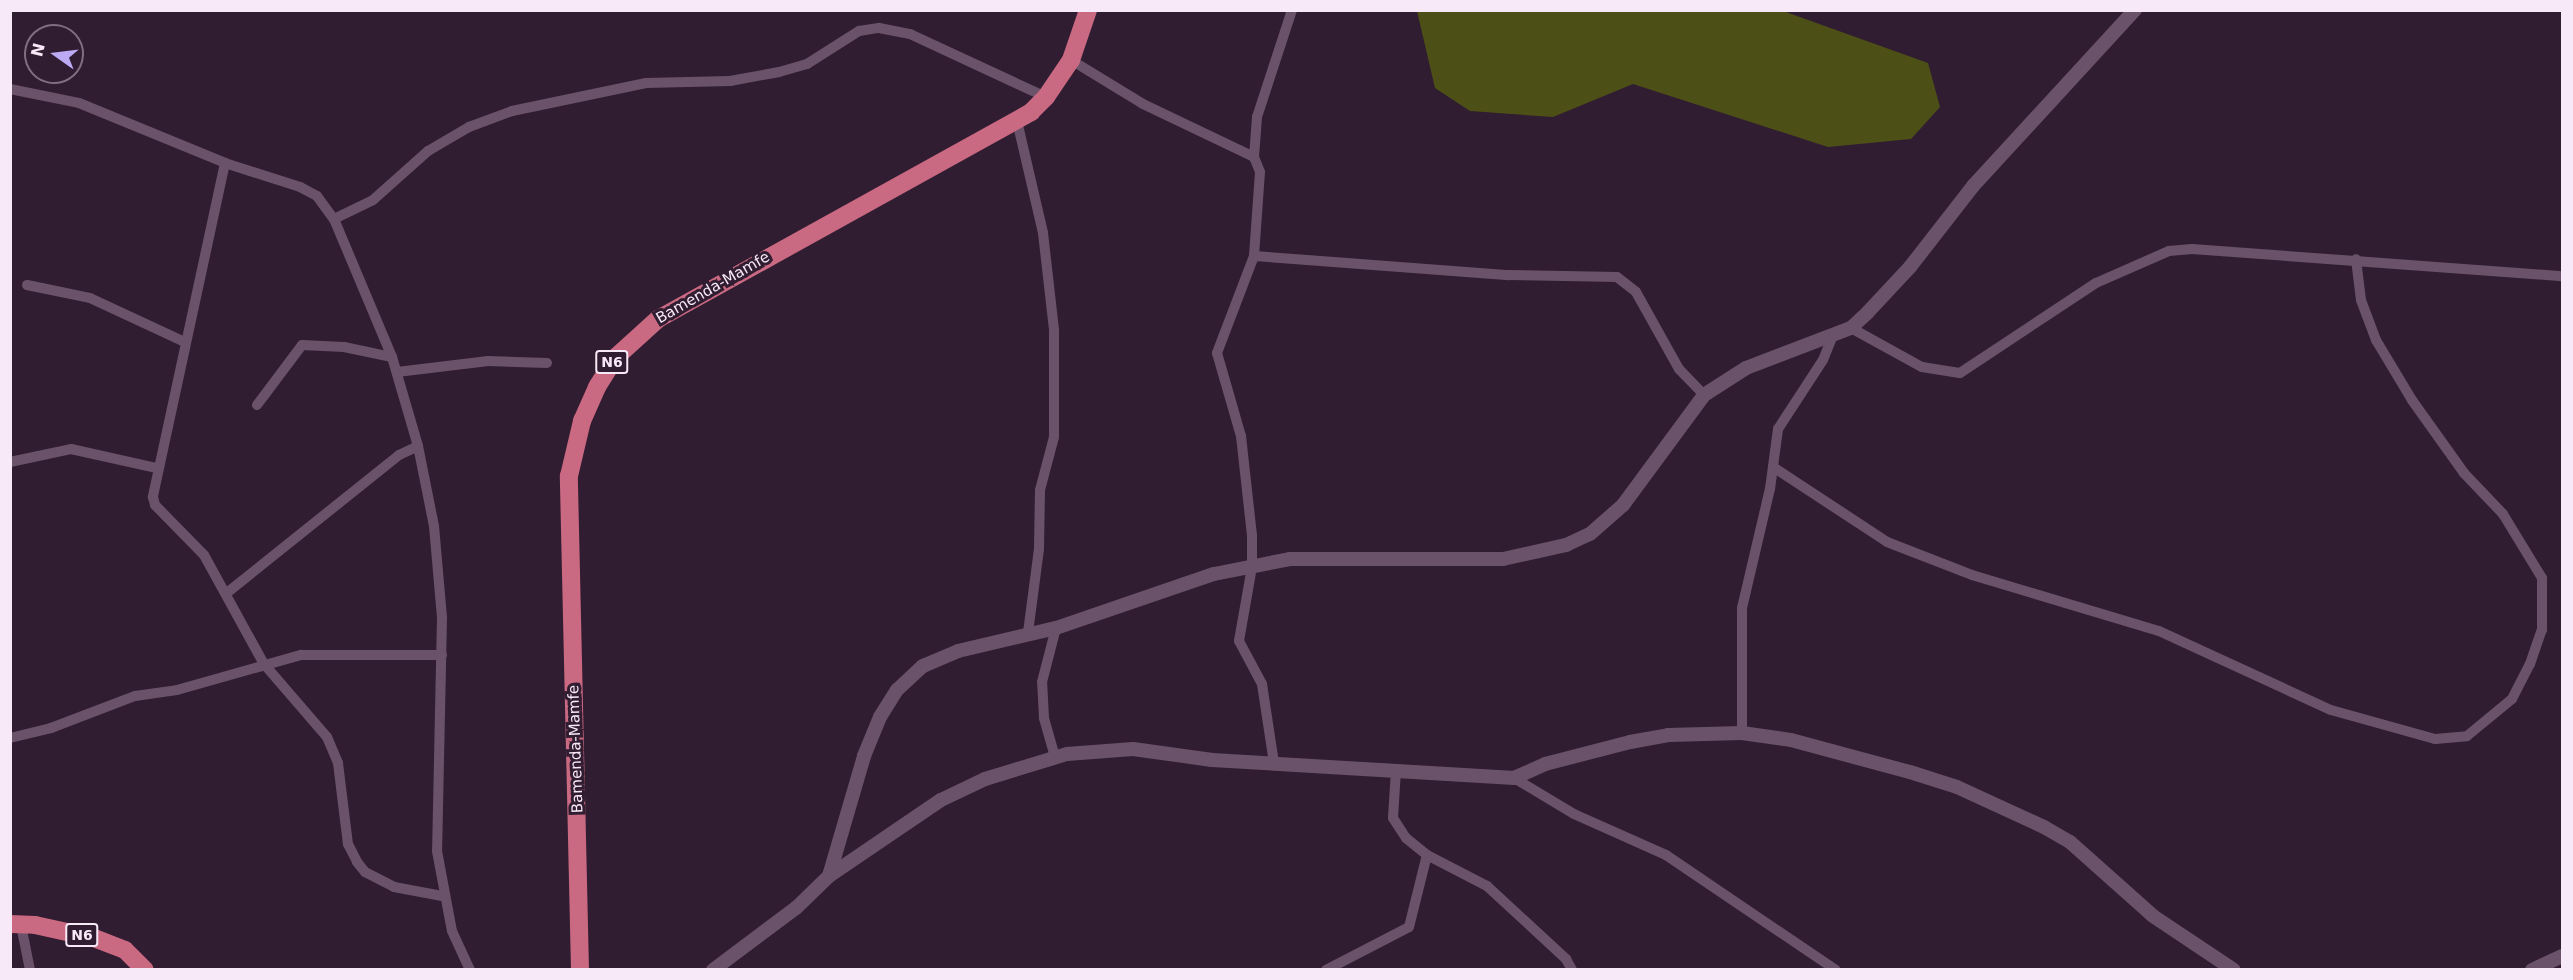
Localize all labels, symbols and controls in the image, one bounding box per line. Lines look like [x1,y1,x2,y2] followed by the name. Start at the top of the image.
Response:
[24,24,84,84] north arrow
[27,41,49,59] text: N
[653,248,773,328] street label: Bamenda-Mamfe
[594,351,630,373] road number: N6
[565,685,587,813] street label: Bamenda-Mamfe
[64,924,100,946] road number: N6

